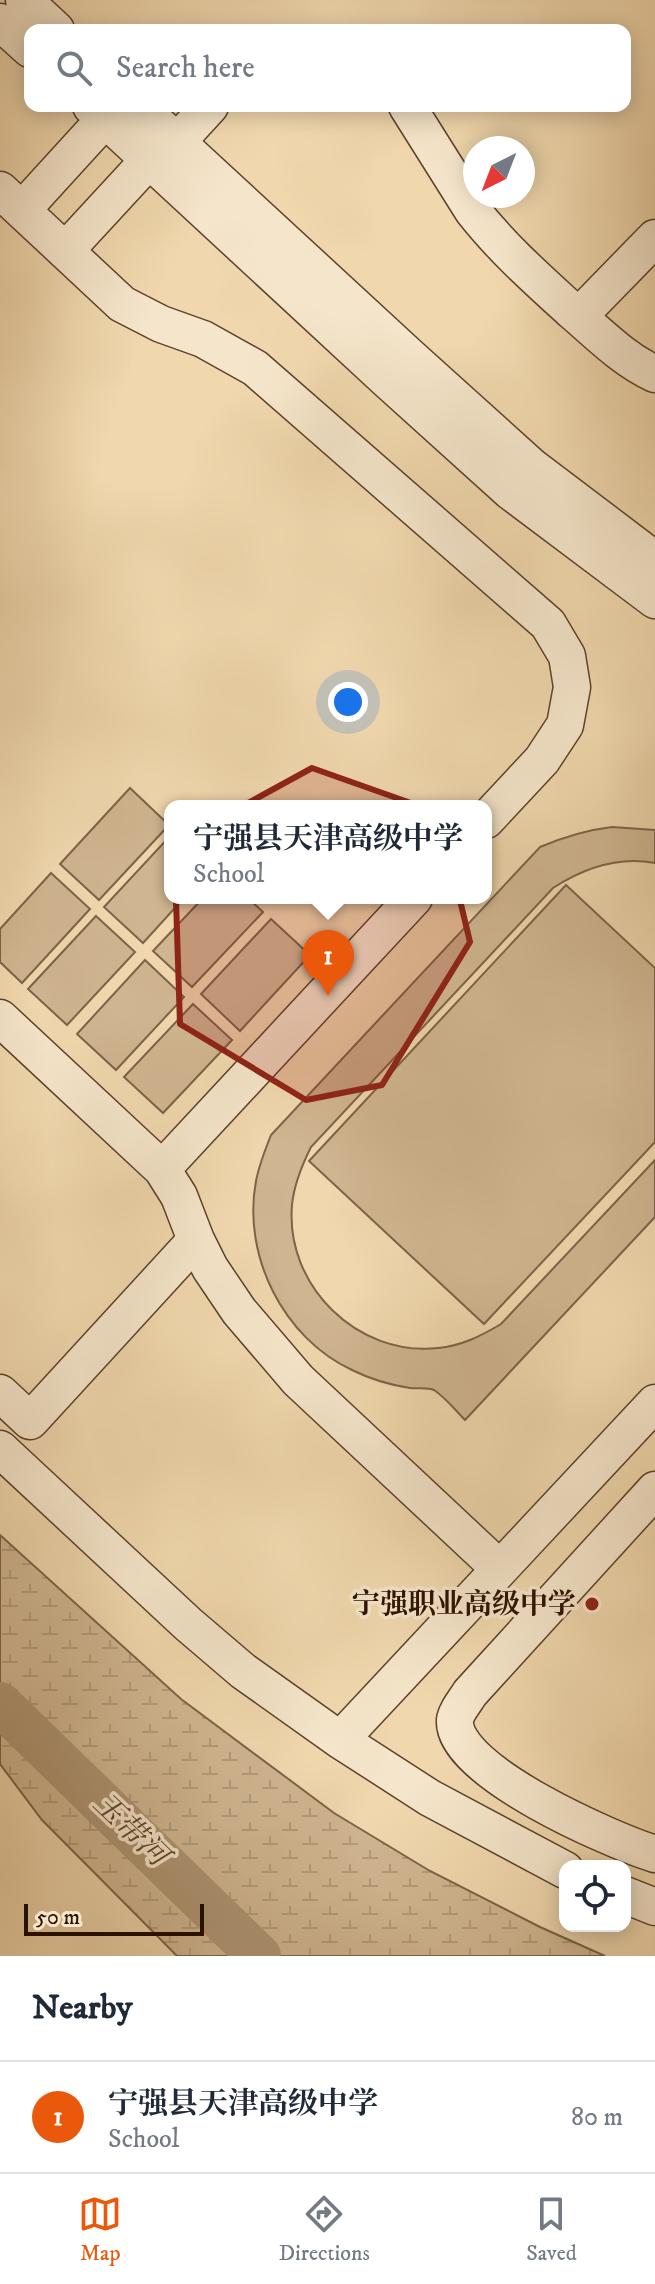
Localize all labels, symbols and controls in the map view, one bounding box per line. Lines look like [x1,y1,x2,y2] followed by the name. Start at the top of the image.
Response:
[24,24,631,112] search box
[52,46,96,90] icon: search
[116,50,255,87] text: Search here
[463,136,535,208] north arrow
[328,682,368,722] your location
[164,800,492,904] popup
[193,821,463,858] text: 宁强县天津高级中学
[193,858,264,891] text: School
[302,930,354,996] pin: 1
[352,1587,576,1622] place label: 宁强职业高级中学
[583,1595,601,1613] marker: 宁强职业高级中学
[85,1785,179,1878] water label: 玉带河
[559,1860,631,1932] map controls
[559,1860,631,1932] button: locate
[24,1900,204,1936] scale bar
[36,1904,80,1931] text: 50 m
[32,1987,133,2029] text: Nearby
[108,2086,378,2123] text: 宁强县天津高级中学
[53,2101,63,2134] text: 1
[571,2101,623,2134] text: 80 m
[108,2123,179,2156] text: School
[78,2192,122,2267] tab: Map
[279,2192,370,2267] tab: Directions
[526,2192,577,2267] tab: Saved

